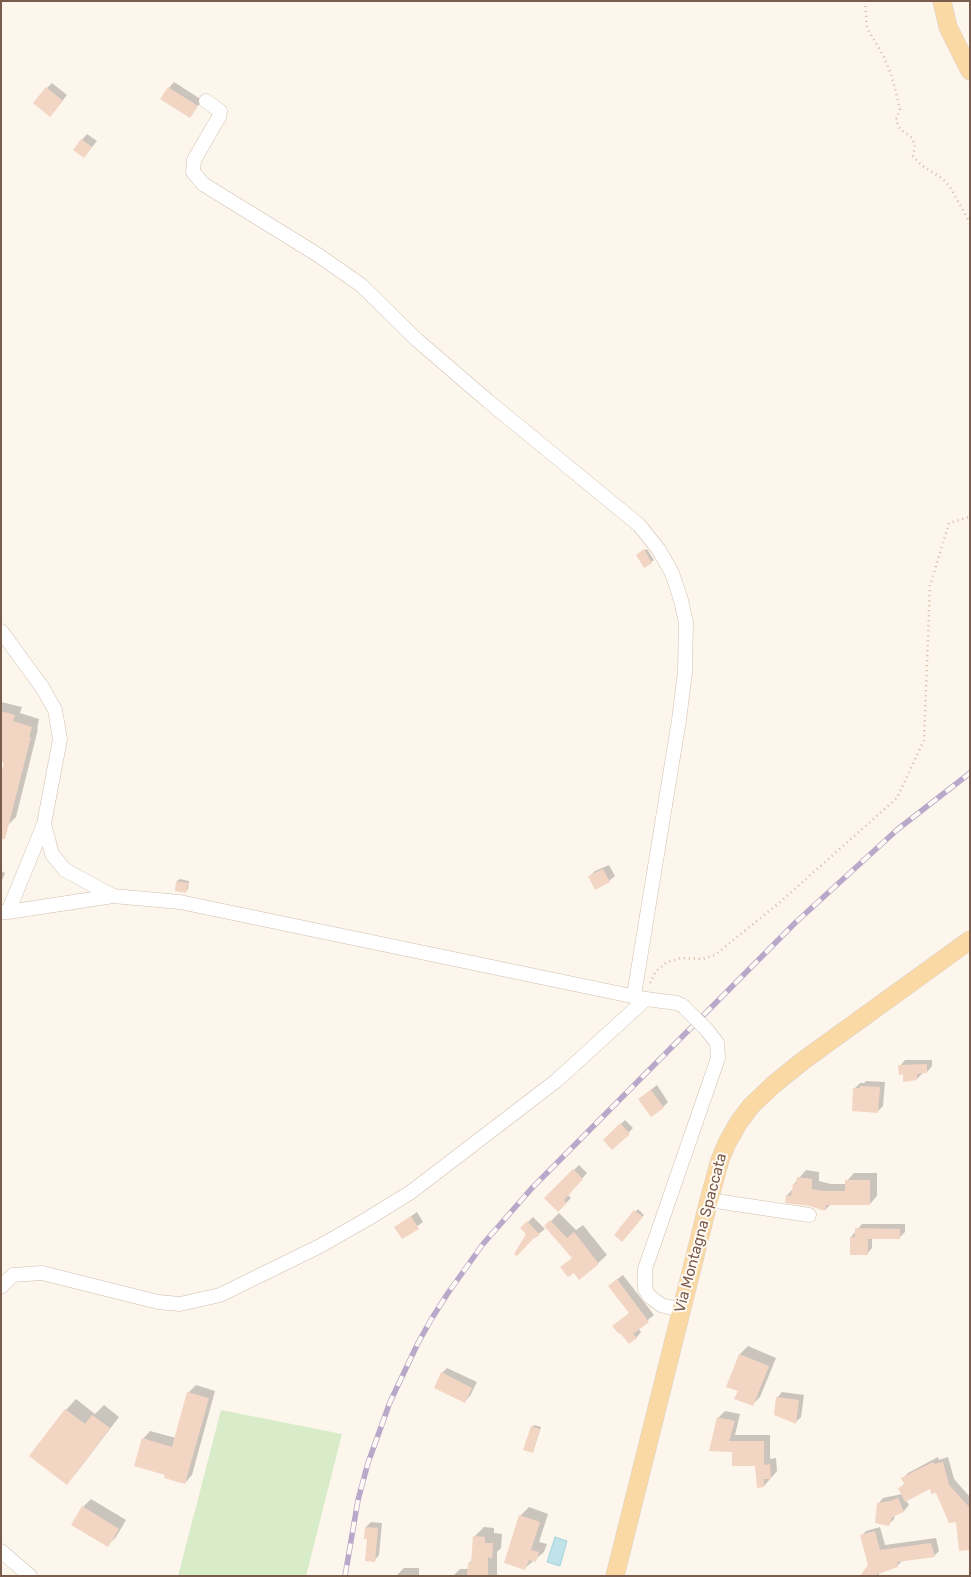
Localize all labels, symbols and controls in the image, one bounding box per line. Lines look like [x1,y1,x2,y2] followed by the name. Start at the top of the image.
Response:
[671,1151,731,1315] street label: Via Montagna Spaccata

